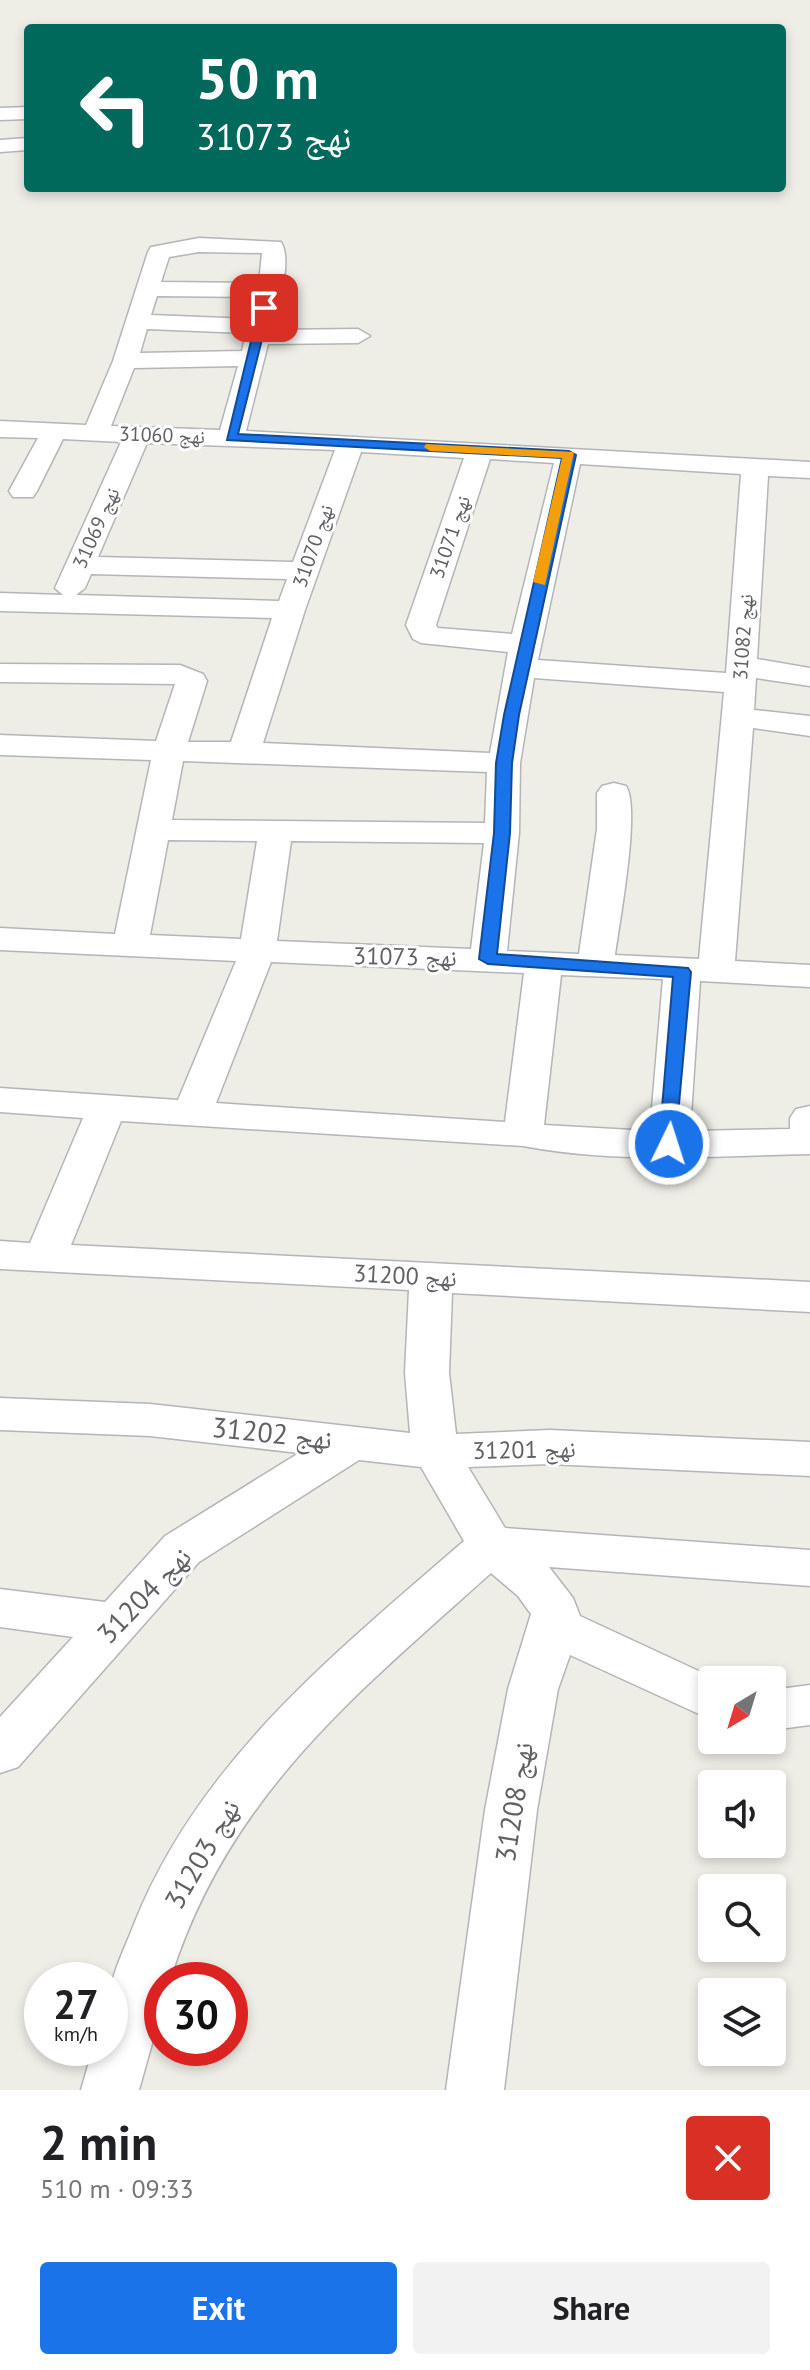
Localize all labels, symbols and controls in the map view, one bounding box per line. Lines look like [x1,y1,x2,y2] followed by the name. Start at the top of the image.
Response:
[196,42,319,114] text: 50 m
[64,56,168,160] icon: left
[196,113,351,160] text: نهج 31073
[230,274,298,342] pin
[242,286,286,330] icon: arrive
[118,421,206,449] street label: نهج 31060
[67,483,125,573] street label: نهج 31069
[424,492,476,582] street label: نهج 31071
[287,501,339,591] street label: نهج 31070
[727,593,759,681] street label: نهج 31082
[353,940,457,973] street label: نهج 31073
[627,1102,711,1186] position arrow
[353,1257,458,1294] street label: نهج 31200
[210,1408,334,1457] street label: نهج 31202
[472,1433,576,1466] street label: نهج 31201
[88,1538,199,1651] street label: نهج 31204
[698,1666,786,1754] north arrow
[698,1666,786,2066] map controls
[486,1739,541,1864] street label: نهج 31208
[698,1770,786,1858] button: sound
[155,1792,248,1915] street label: نهج 31203
[698,1874,786,1962] button: search
[144,1962,248,2066] speed limit sign: 30
[53,1978,99,2030] text: 27
[698,1978,786,2066] button: layers
[54,2021,98,2047] text: km/h
[40,2111,157,2173] text: 2 min
[686,2116,770,2200] button: close
[40,2172,194,2205] text: 510 m · 09:33
[40,2262,397,2354] button: Exit
[413,2262,770,2354] button: Share

